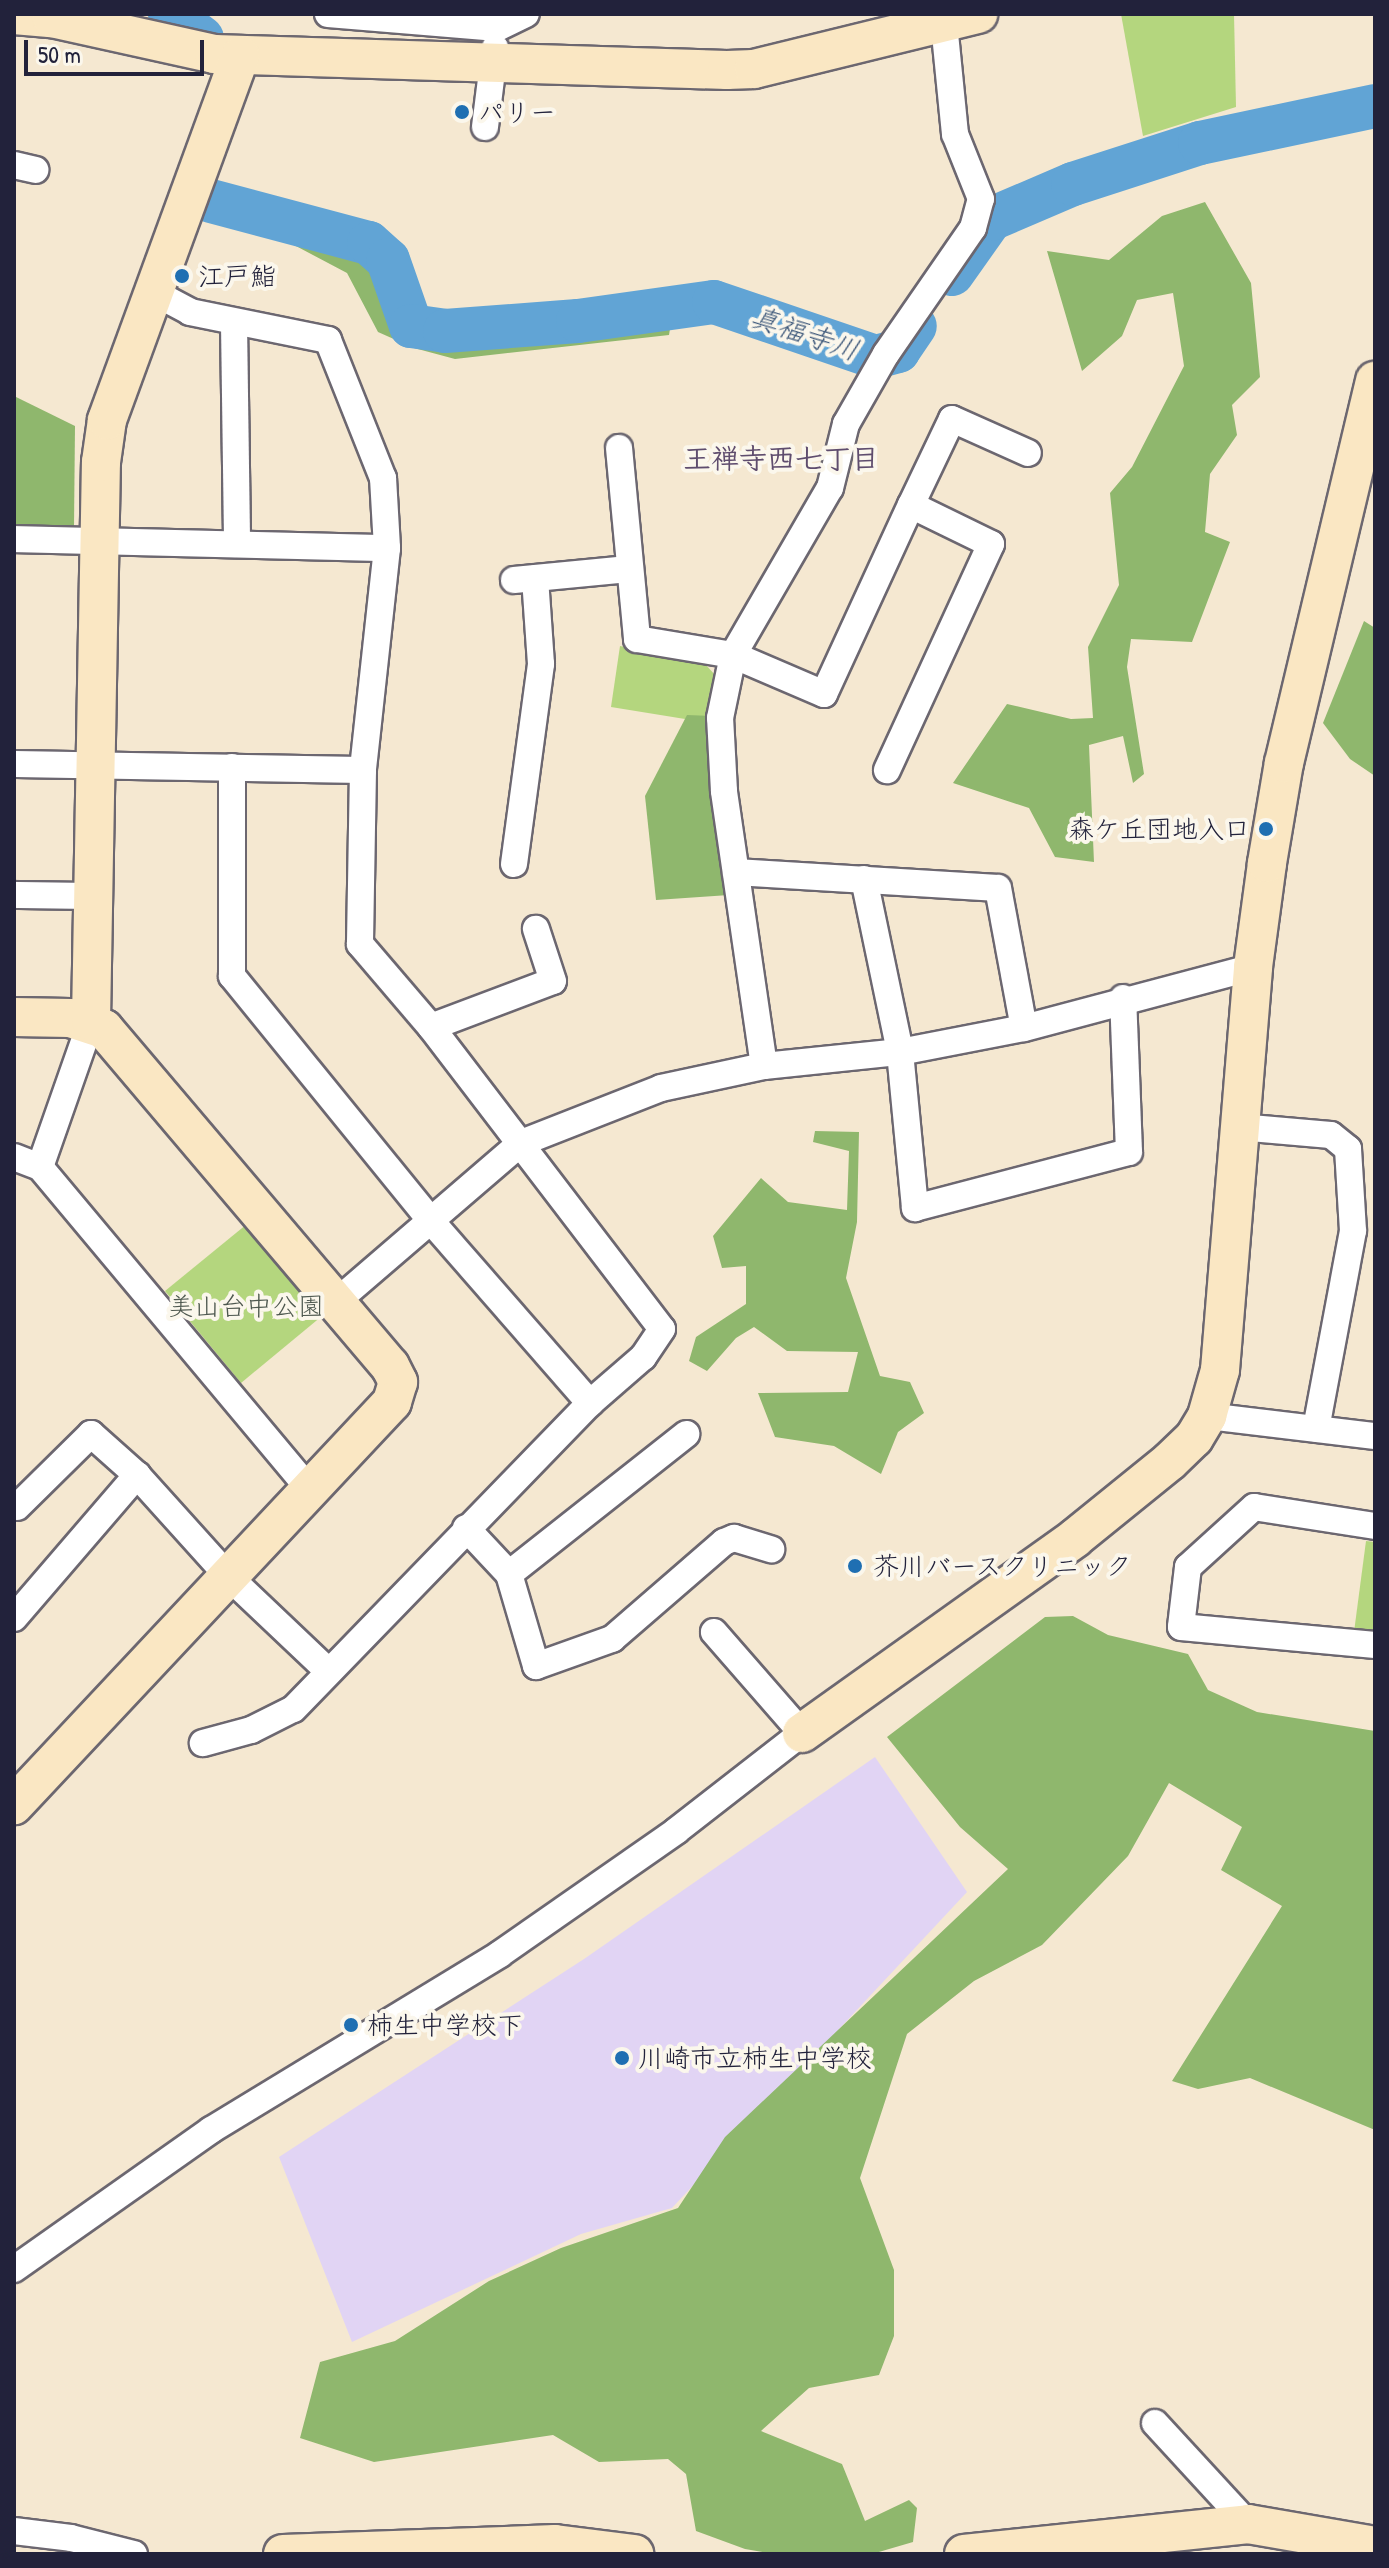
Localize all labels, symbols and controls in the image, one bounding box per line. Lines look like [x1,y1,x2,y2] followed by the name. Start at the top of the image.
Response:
[28,24,208,74] scale bar
[38,38,81,70] text: 50 m
[478,96,556,128] place label: パリー
[453,103,471,121] marker: パリー
[198,260,276,292] place label: 江戸鮨
[173,267,191,285] marker: 江戸鮨
[747,299,863,367] water label: 真福寺川
[683,441,879,475] district label: 王禅寺西七丁目
[1068,813,1250,845] place label: 森ケ丘団地入口
[1257,820,1275,838] marker: 森ケ丘団地入口
[168,1290,324,1322] park label: 美山台中公園
[873,1550,1133,1582] place label: 芥川バースクリニック
[844,1555,866,1577] marker: 芥川バースクリニック
[367,2009,523,2041] place label: 柿生中学校下
[342,2016,360,2034] marker: 柿生中学校下
[638,2042,872,2074] place label: 川崎市立柿生中学校
[613,2049,631,2067] marker: 川崎市立柿生中学校

